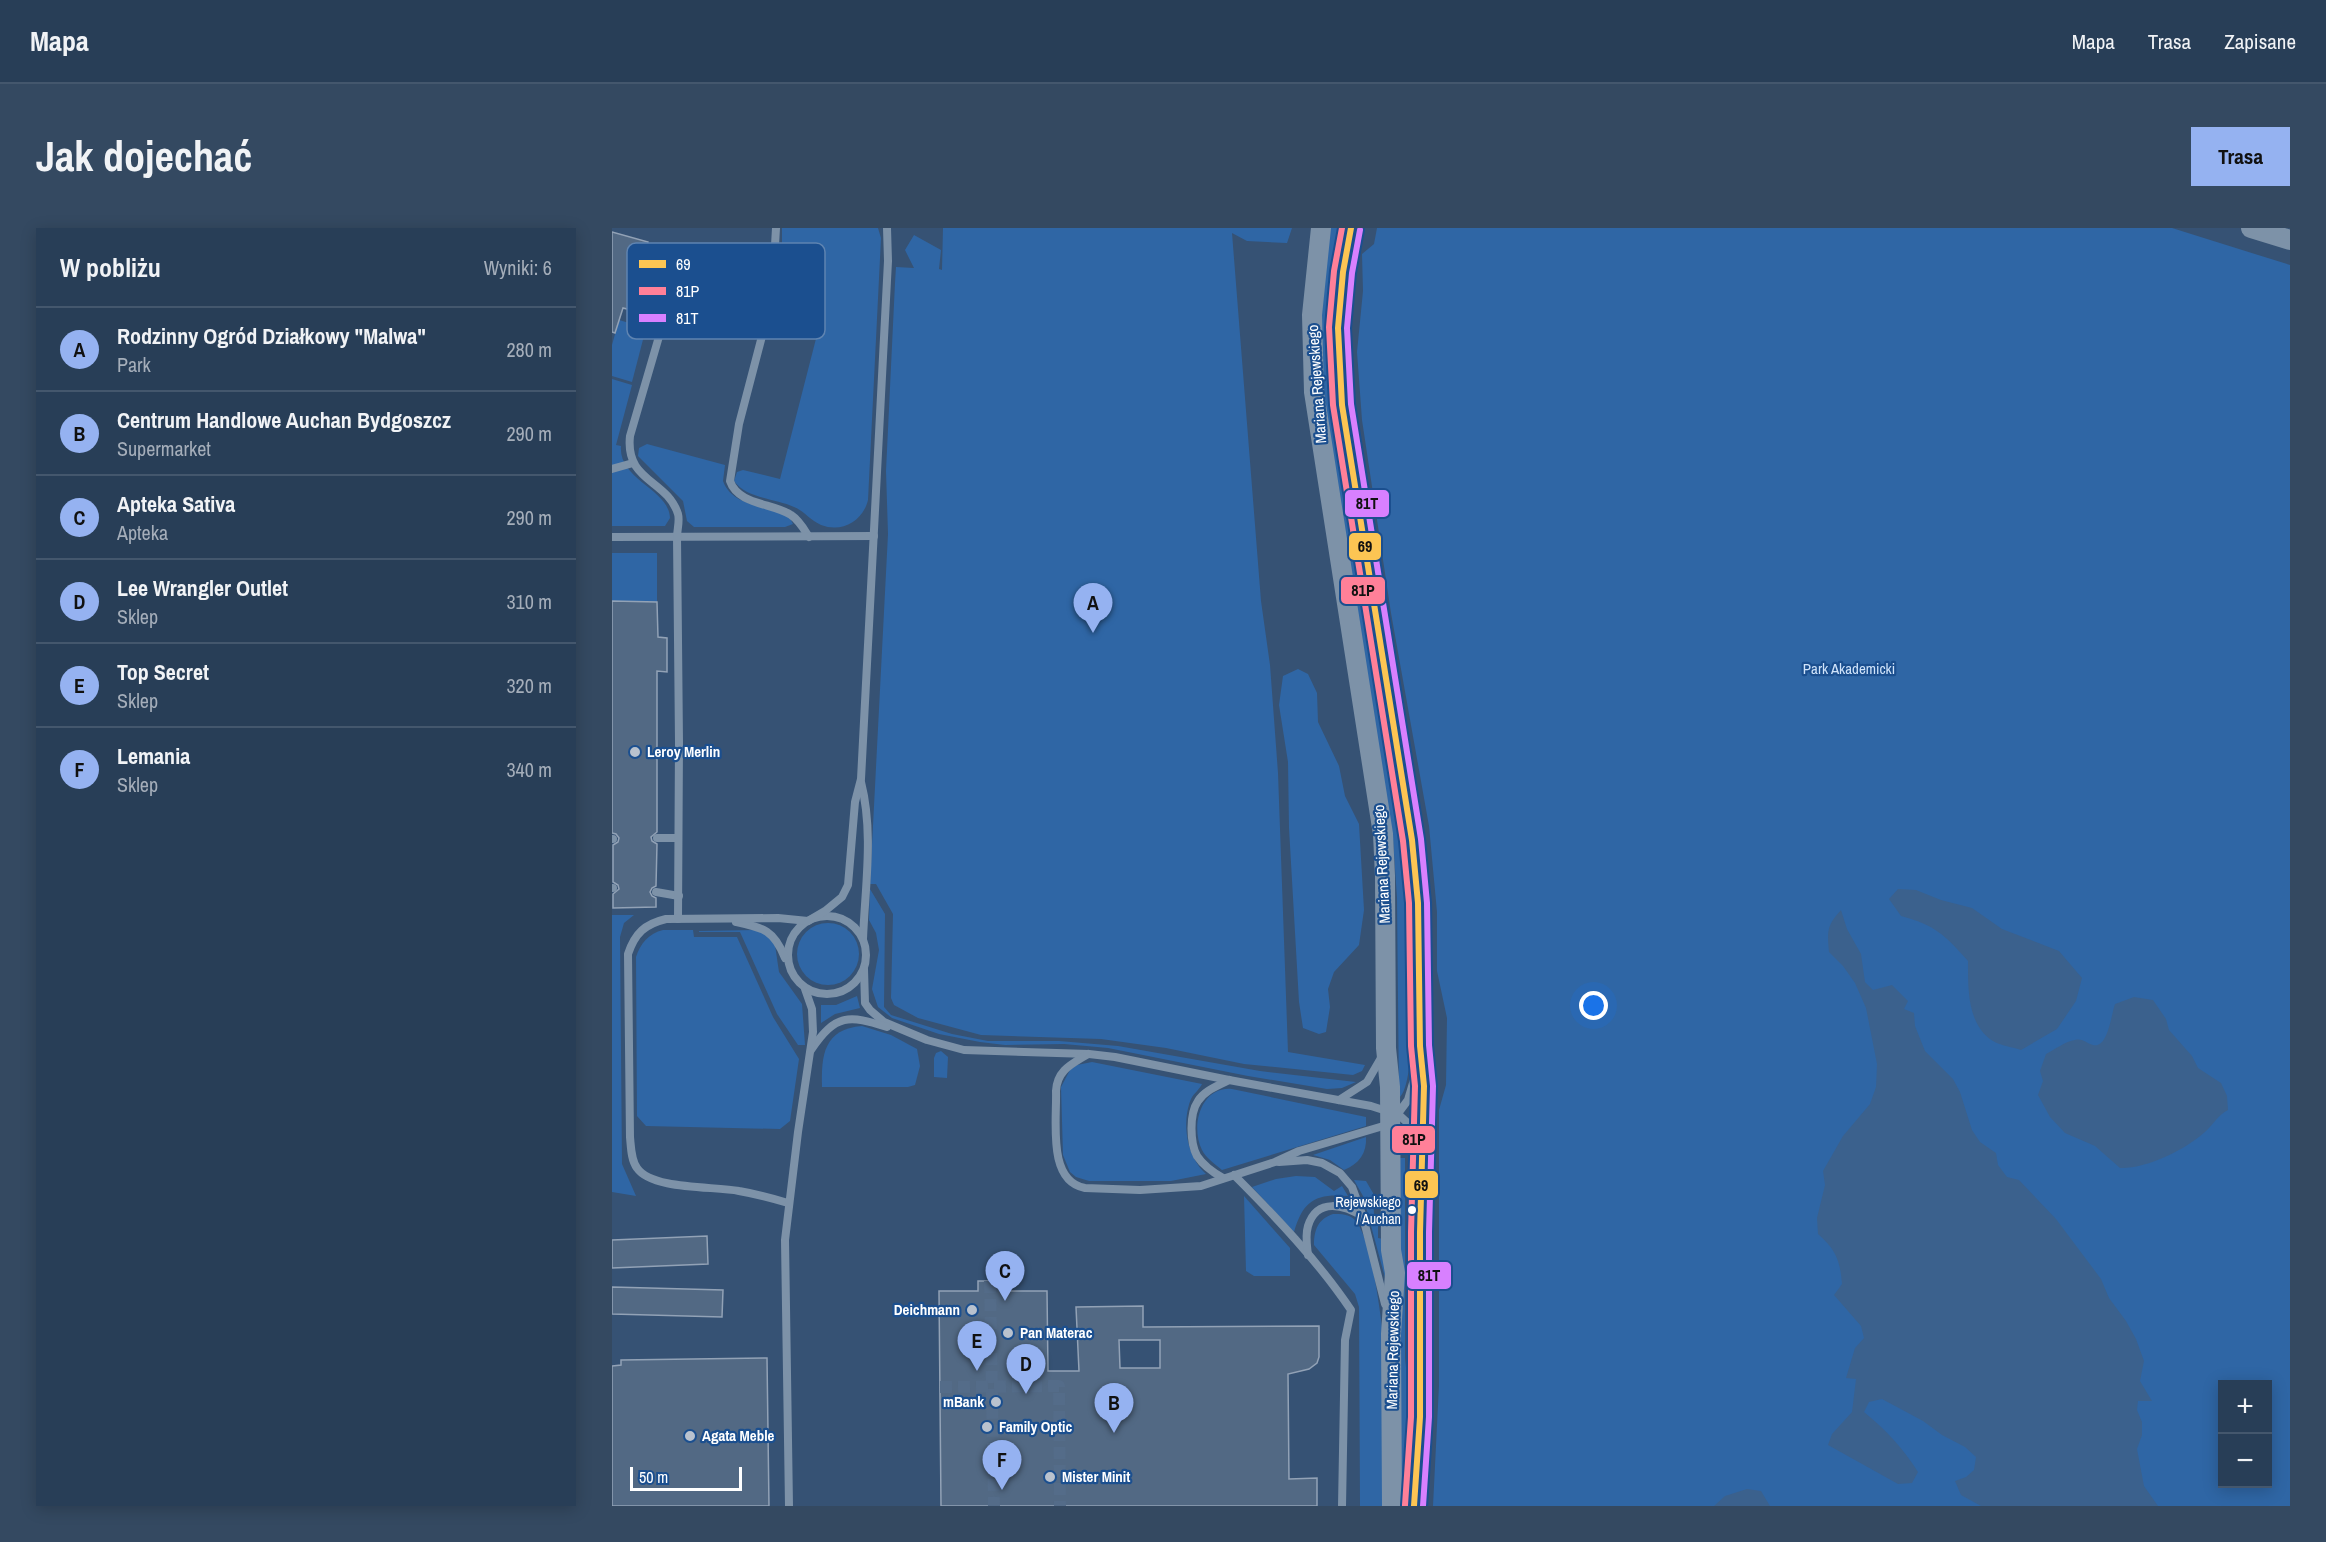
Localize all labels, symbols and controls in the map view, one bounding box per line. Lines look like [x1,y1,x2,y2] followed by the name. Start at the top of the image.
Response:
[30,22,89,60] text: Mapa
[2072,27,2115,56] text: Mapa
[2148,27,2191,56] text: Trasa
[2224,27,2296,56] text: Zapisane
[2191,127,2290,186] button: Trasa
[36,128,252,184] text: Jak dojechać
[627,243,825,339] legend
[60,250,161,285] text: W pobliżu
[676,253,691,275] text: 69
[484,254,552,281] text: Wyniki: 6
[676,280,700,302] text: 81P
[676,307,699,329] text: 81T
[117,321,426,351] text: Rodzinny Ogród Działkowy "Malwa"
[1302,324,1331,444] street label: Mariana Rejewskiego
[74,336,85,363] text: A
[506,336,552,363] text: 280 m
[117,351,151,378] text: Park
[117,405,451,435] text: Centrum Handlowe Auchan Bydgoszcz
[74,420,85,447] text: B
[506,420,552,447] text: 290 m
[117,435,211,462] text: Supermarket
[117,489,235,519] text: Apteka Sativa
[1344,489,1390,518] line badge: 81T
[1356,492,1378,514] text: 81T
[74,504,85,531] text: C
[506,504,552,531] text: 290 m
[117,519,168,546] text: Apteka
[1348,532,1382,561] line badge: 69
[1358,535,1372,557] text: 69
[117,573,288,603] text: Lee Wrangler Outlet
[1340,576,1386,605] line badge: 81P
[1351,579,1375,601] text: 81P
[1074,584,1112,633] pin: A
[74,588,85,615] text: D
[506,588,552,615] text: 310 m
[117,603,158,630] text: Sklep
[117,657,209,687] text: Top Secret
[1803,658,1895,679] park label: Park Akademicki
[74,672,85,699] text: E
[506,672,552,699] text: 320 m
[117,687,158,714] text: Sklep
[117,741,190,771] text: Lemania
[647,741,720,762] place label: Leroy Merlin
[628,745,642,759] marker: Leroy Merlin
[74,756,85,783] text: F
[506,756,552,783] text: 340 m
[117,771,158,798] text: Sklep
[1368,804,1395,924] street label: Mariana Rejewskiego
[1579,991,1608,1020] your location
[1391,1125,1436,1154] line badge: 81P
[1402,1128,1426,1150] text: 81P
[1404,1170,1439,1199] line badge: 69
[1414,1174,1428,1196] text: 69
[1335,1193,1401,1228] place label: Rejewskiego / Auchan
[1406,1204,1418,1216] marker: Rejewskiego / Auchan
[986,1252,1024,1301] pin: C
[1406,1261,1452,1290] line badge: 81T
[1418,1264,1440,1286] text: 81T
[1381,1290,1404,1410] street label: Mariana Rejewskiego
[894,1299,960,1320] place label: Deichmann
[965,1303,979,1317] marker: Deichmann
[958,1322,997,1371] pin: E
[1020,1322,1093,1343] place label: Pan Materac
[1001,1326,1015,1340] marker: Pan Materac
[1006,1344,1046,1394] pin: D
[2218,1380,2272,1488] map controls
[2218,1380,2272,1434] button: +
[1094,1384,1134,1433] pin: B
[943,1391,984,1412] place label: mBank
[989,1395,1003,1409] marker: mBank
[999,1416,1072,1437] place label: Family Optic
[980,1420,994,1434] marker: Family Optic
[702,1425,775,1446] place label: Agata Meble
[683,1429,697,1443] marker: Agata Meble
[2218,1434,2272,1488] button: −
[982,1440,1022,1490] pin: F
[630,1464,742,1492] scale bar
[639,1466,668,1488] text: 50 m
[1062,1466,1130,1487] place label: Mister Minit
[1043,1470,1057,1484] marker: Mister Minit

